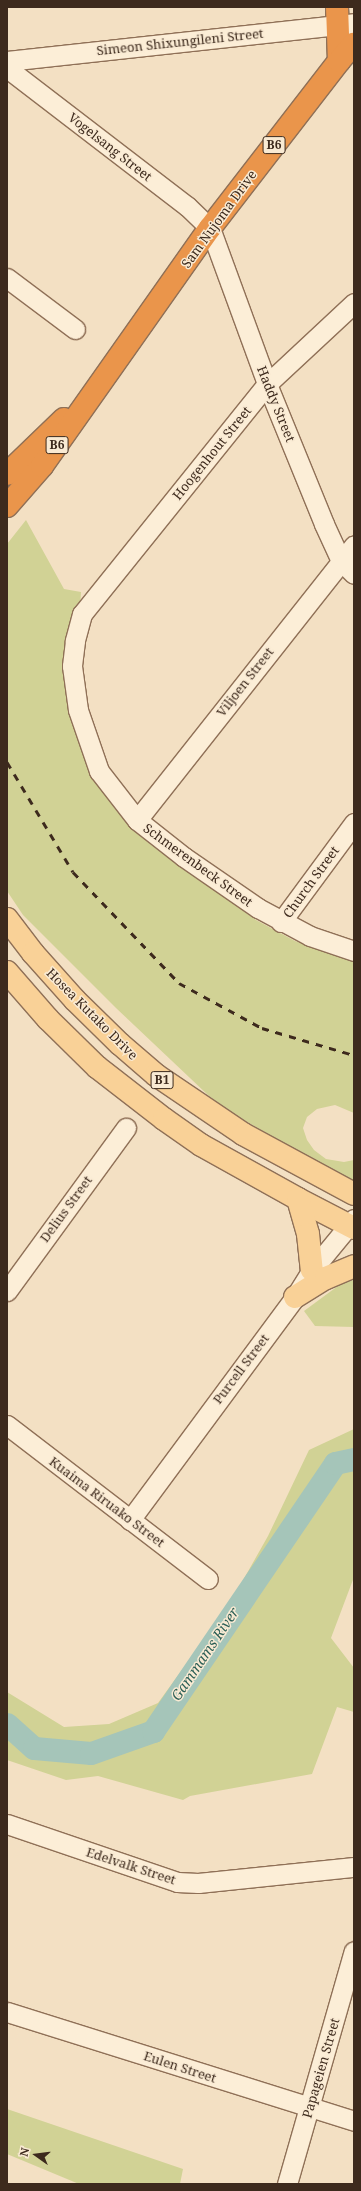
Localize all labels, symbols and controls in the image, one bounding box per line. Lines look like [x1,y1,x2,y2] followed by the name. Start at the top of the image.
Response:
[96,25,264,59] street label: Simeon Shixungileni Street
[65,110,155,184] street label: Vogelsang Street
[262,135,286,155] road number: B6
[178,167,260,271] street label: Sam Nujoma Drive
[254,364,298,444] street label: Haddy Street
[169,403,255,503] street label: Hoogenhout Street
[45,435,69,455] road number: B6
[213,644,277,720] street label: Viljoen Street
[140,820,256,910] street label: Schmerenbeck Street
[280,843,342,921] street label: Church Street
[43,965,141,1063] street label: Hosea Kutako Drive
[150,1070,174,1090] road number: B1
[37,1173,95,1245] street label: Delius Street
[210,1331,272,1407] street label: Purcell Street
[46,1454,168,1550] street label: Kuaima Riruako Street
[168,1604,242,1704] water label: Gammams River
[84,1844,178,1888] street label: Edelvalk Street
[299,2016,343,2120] street label: Papageien Street
[142,2048,218,2086] street label: Eulen Street
[16,2135,56,2175] north arrow
[16,2146,32,2158] text: N

